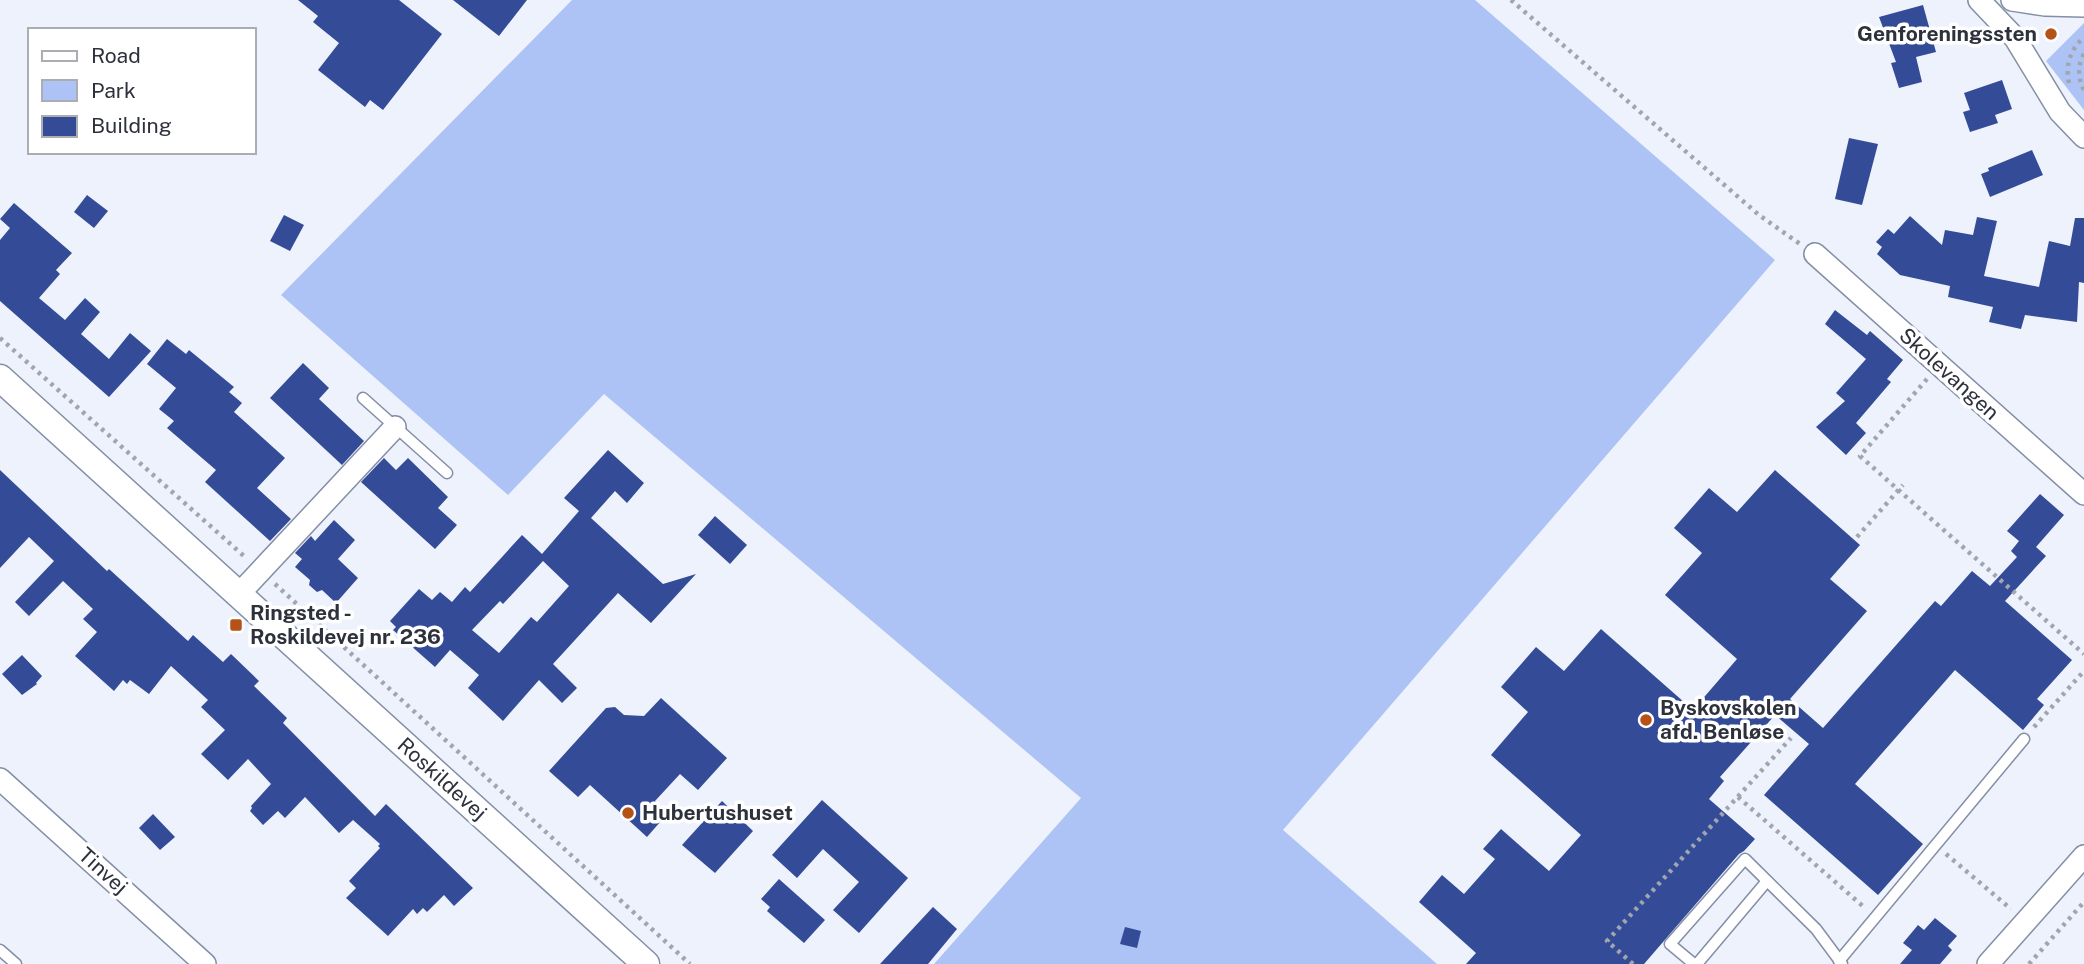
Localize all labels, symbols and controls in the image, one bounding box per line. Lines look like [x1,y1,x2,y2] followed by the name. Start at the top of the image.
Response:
[1857,21,2037,46] place label: Genforeningssten
[2043,26,2059,42] marker: Genforeningssten
[28,28,256,154] legend
[91,43,141,68] text: Road
[91,78,136,103] text: Park
[91,113,172,138] text: Building
[1894,322,2004,425] street label: Skolevangen
[250,600,441,649] place label: Ringsted - Roskildevej nr. 236
[228,617,244,633] marker: Ringsted - Roskildevej nr. 236
[1660,695,1796,744] place label: Byskovskolen afd. Benløse
[1638,712,1654,728] marker: Byskovskolen afd. Benløse
[393,732,492,825] street label: Roskildevej
[642,800,793,825] place label: Hubertushuset
[620,805,636,821] marker: Hubertushuset
[74,842,133,899] street label: Tinvej

